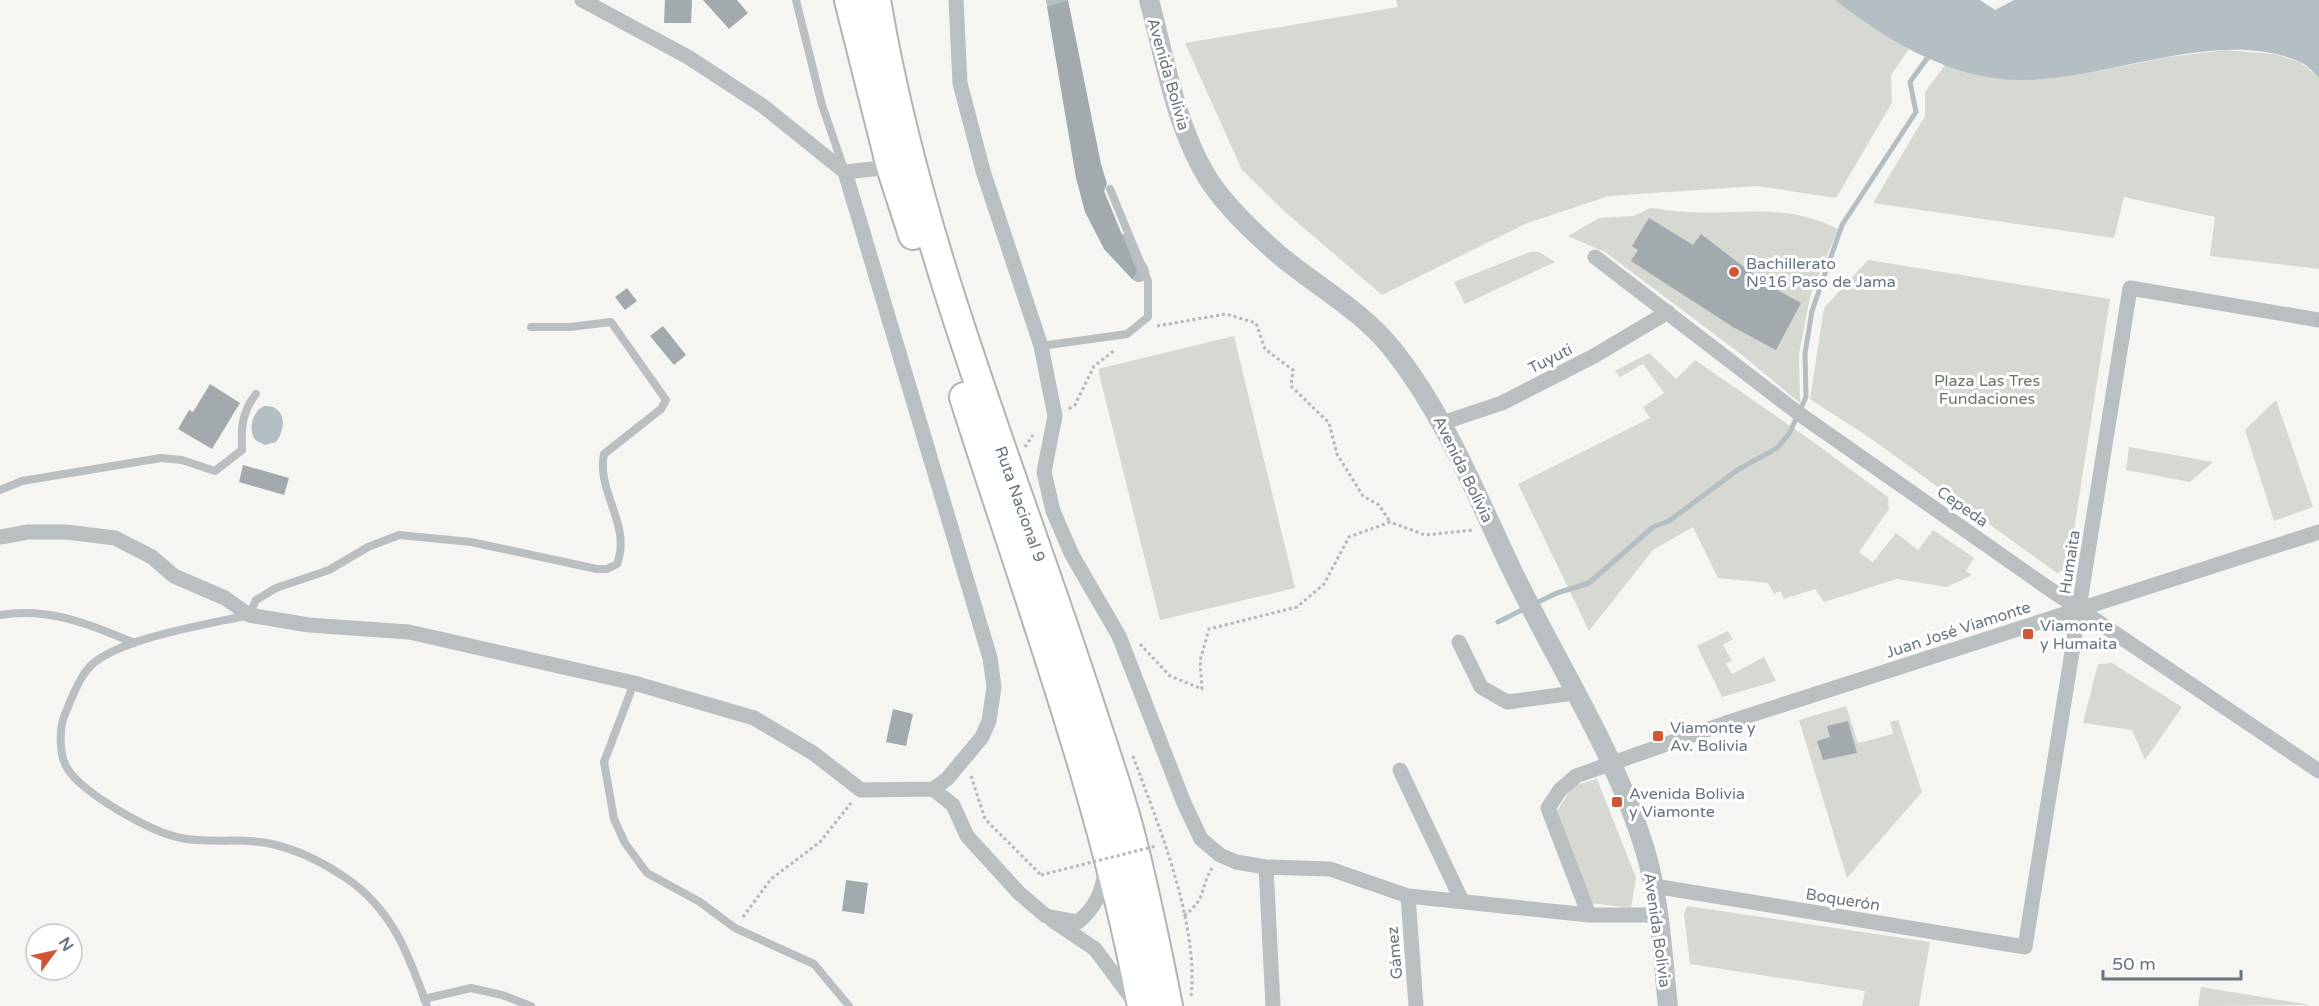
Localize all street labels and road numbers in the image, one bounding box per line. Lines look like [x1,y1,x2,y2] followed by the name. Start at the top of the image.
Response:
[1142,16,1194,133] street label: Avenida Bolivia
[1525,339,1576,378] street label: Tuyuti
[1429,413,1497,526] street label: Avenida Bolivia
[990,444,1049,565] street label: Ruta Nacional 9
[1933,482,1992,532] street label: Cepeda
[2055,529,2085,596] street label: Humaita
[1883,597,2033,663] street label: Juan José Viamonte
[1639,871,1675,989] street label: Avenida Bolivia
[1804,884,1881,916] street label: Boquerón
[1383,926,1407,980] street label: Gámez

